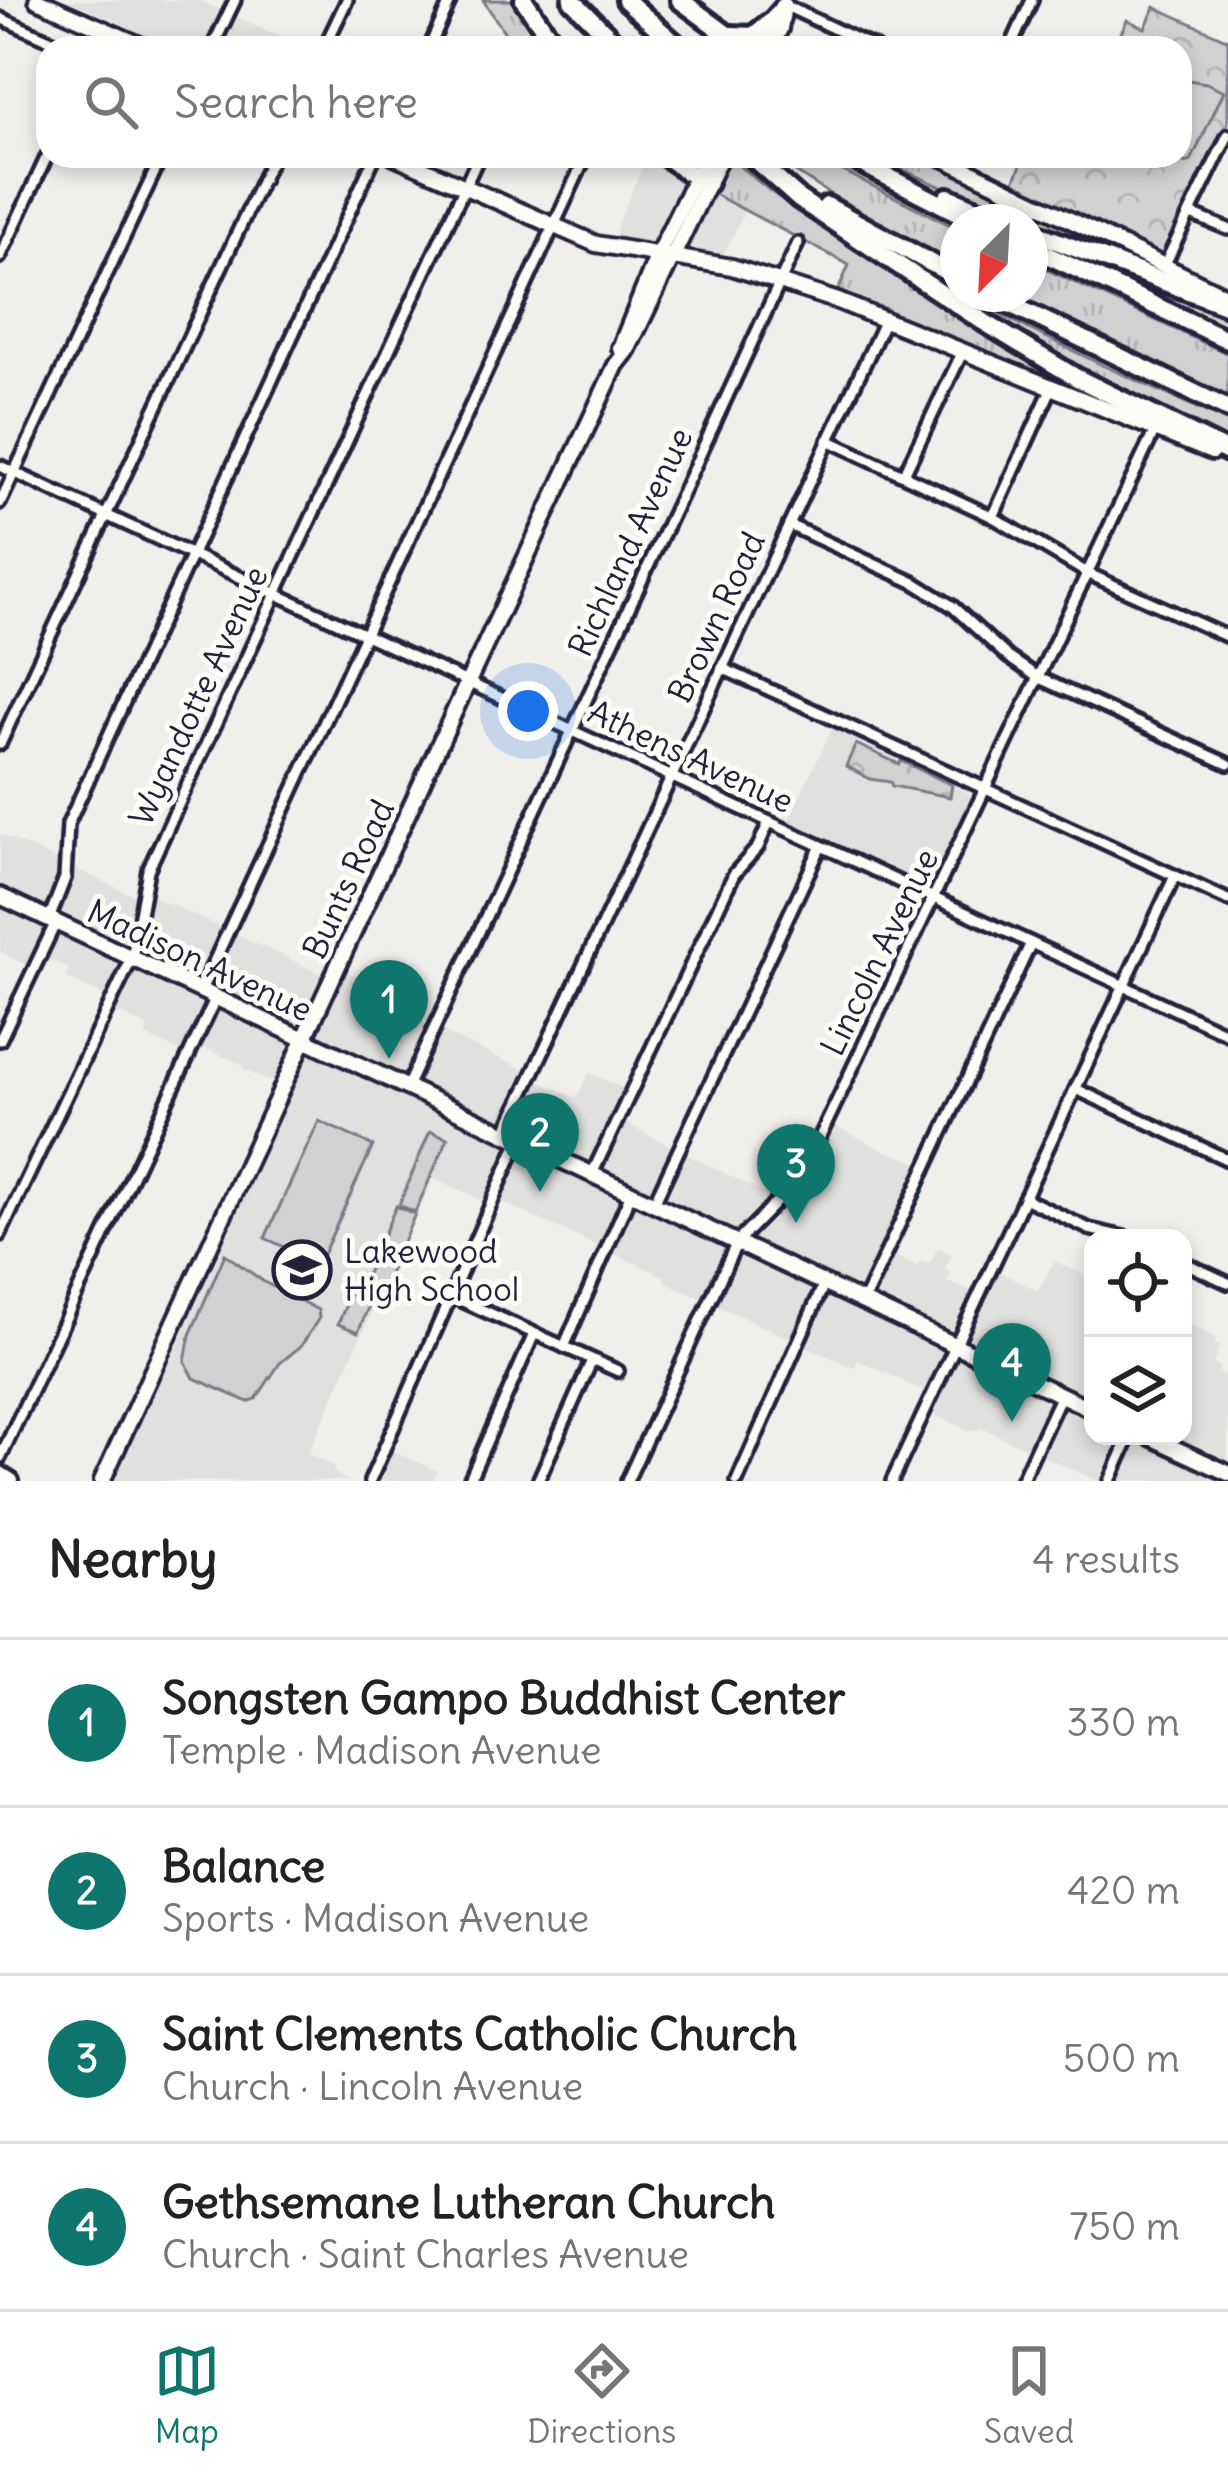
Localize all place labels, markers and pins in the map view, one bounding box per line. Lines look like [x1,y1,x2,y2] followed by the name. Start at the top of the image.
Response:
[350,960,428,1059] pin: 1
[501,1093,579,1192] pin: 2
[757,1124,835,1223] pin: 3
[344,1230,519,1310] place label: Lakewood High School
[271,1239,333,1301] school or university icon: Lakewood High School
[973,1323,1051,1422] pin: 4

